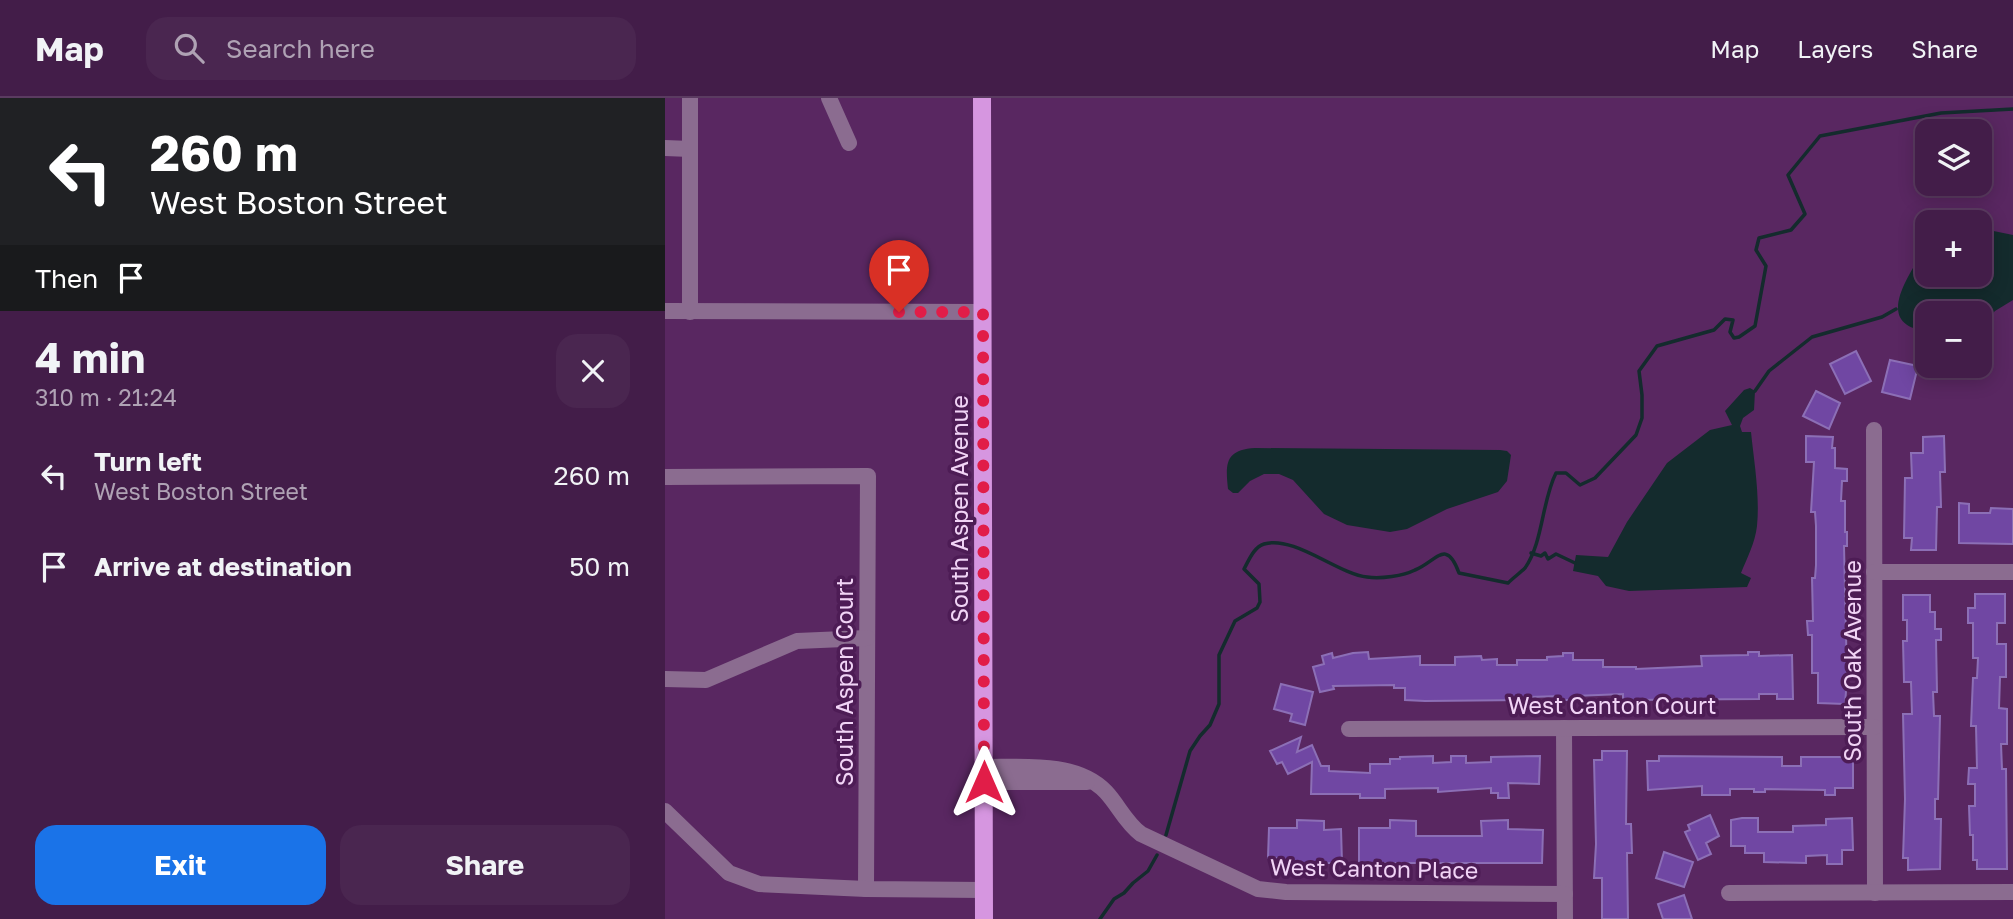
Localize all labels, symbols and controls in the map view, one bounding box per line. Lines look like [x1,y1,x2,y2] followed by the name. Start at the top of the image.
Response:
[146,17,636,80] search box
[35,29,104,68] text: Map
[170,29,208,67] icon: search
[226,33,375,64] text: Search here
[1710,34,1759,63] text: Map
[1797,34,1873,63] text: Layers
[1911,34,1978,63] text: Share
[1915,119,1992,378] map controls
[1915,119,1992,196] button: layers
[150,123,298,182] text: 260 m
[35,126,126,217] icon: left
[150,183,448,221] text: West Boston Street
[1915,210,1992,287] button: +
[869,240,929,312] pin
[880,251,918,289] icon: arrive
[112,259,150,297] icon: arrive
[35,263,98,294] text: Then
[1915,301,1992,378] button: −
[35,332,145,382] text: 4 min
[556,334,630,408] button: close
[35,383,177,411] text: 310 m · 21:24
[945,395,973,623] street label: South Aspen Avenue
[94,446,202,477] text: Turn left
[35,457,73,495] icon: left
[554,460,630,491] text: 260 m
[94,477,308,505] text: West Boston Street
[35,548,73,586] icon: arrive
[94,551,352,582] text: Arrive at destination
[569,551,630,582] text: 50 m
[1838,560,1866,762] street label: South Oak Avenue
[830,578,858,786] street label: South Aspen Court
[1507,691,1717,719] street label: West Canton Court
[947,745,1021,819] position arrow
[35,825,326,905] button: Exit
[340,825,630,905] button: Share
[1270,852,1478,884] street label: West Canton Place

